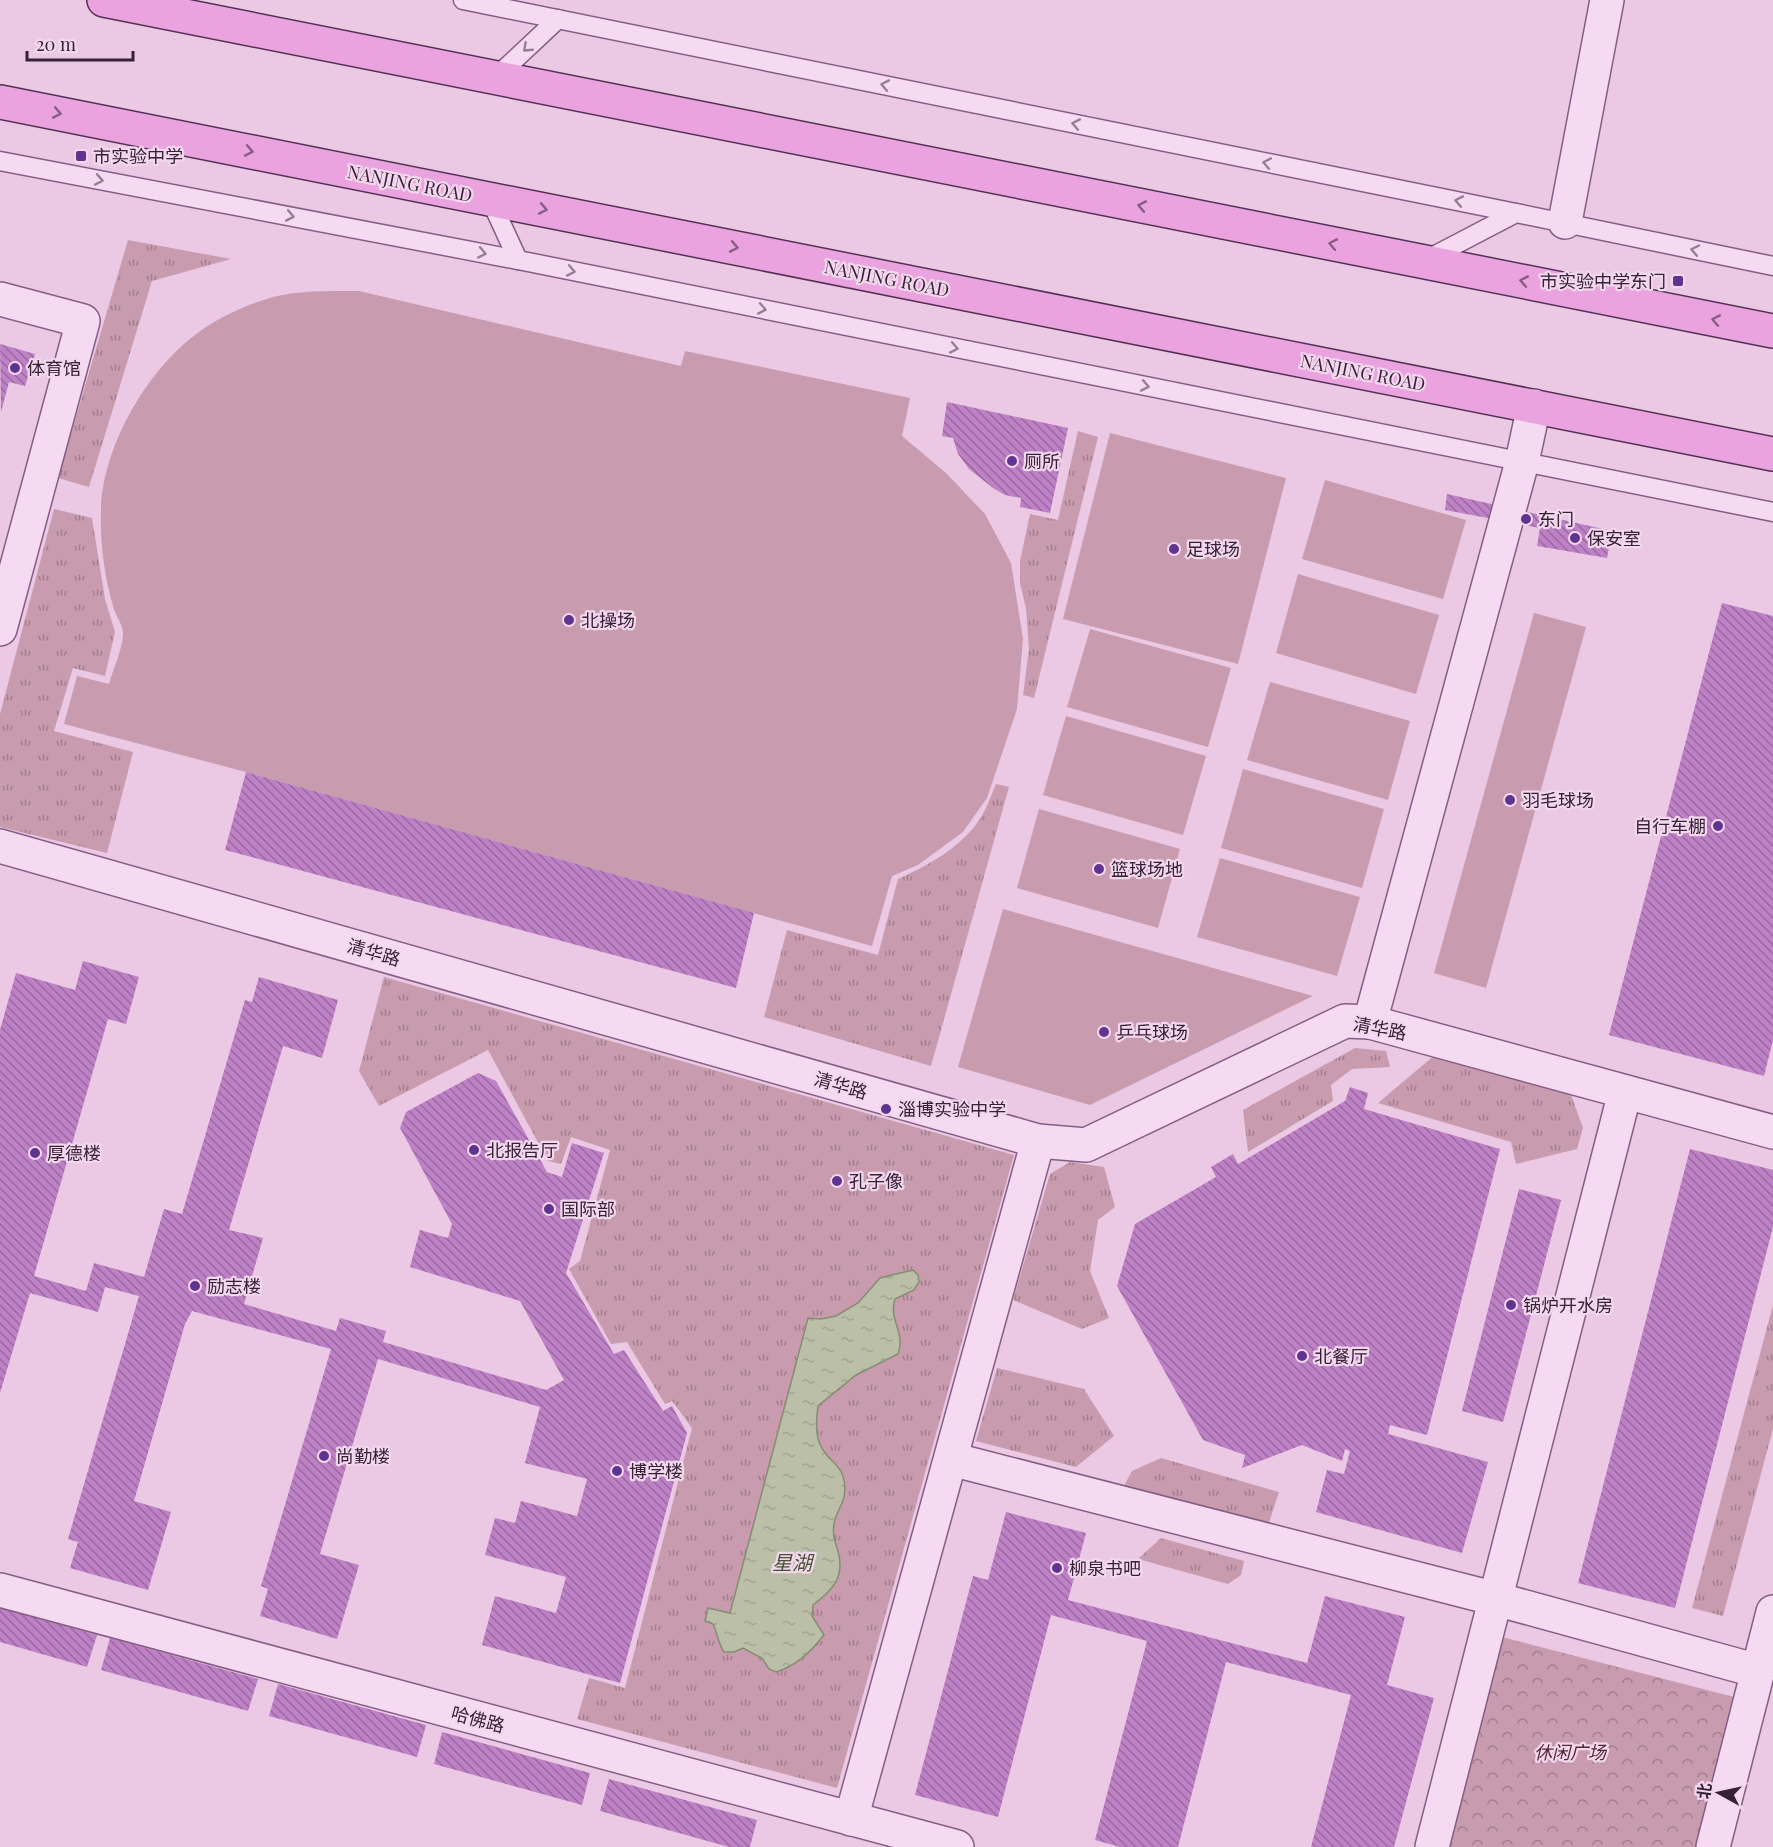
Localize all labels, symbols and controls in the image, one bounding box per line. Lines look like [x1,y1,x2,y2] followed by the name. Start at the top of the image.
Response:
[27,24,134,62] scale bar
[36,32,76,56] text: 20 m
[523,41,534,52] one-way arrow
[881,79,891,92] one-way arrow
[52,106,62,119] one-way arrow
[1072,118,1082,131] one-way arrow
[93,144,183,168] place label: 市实验中学
[243,144,253,157] one-way arrow
[74,149,88,163] marker: 市实验中学
[1263,157,1273,170] one-way arrow
[346,159,474,207] street label: NANJING ROAD
[93,173,103,186] one-way arrow
[1454,195,1464,208] one-way arrow
[1137,200,1147,213] one-way arrow
[538,202,548,215] one-way arrow
[285,209,295,222] one-way arrow
[1328,238,1338,251] one-way arrow
[729,240,739,253] one-way arrow
[1690,244,1700,257] one-way arrow
[476,246,486,259] one-way arrow
[823,254,951,302] street label: NANJING ROAD
[566,264,576,277] one-way arrow
[1540,269,1666,293] place label: 市实验中学东门
[1671,274,1685,288] marker: 市实验中学东门
[1520,276,1530,289] one-way arrow
[757,302,767,315] one-way arrow
[1711,314,1721,327] one-way arrow
[948,341,958,354] one-way arrow
[1299,348,1427,396] street label: NANJING ROAD
[27,356,81,380] place label: 体育馆
[8,361,22,375] marker: 体育馆
[1140,379,1150,392] one-way arrow
[1024,449,1060,473] place label: 厕所
[1005,454,1019,468] marker: 厕所
[1538,507,1574,531] place label: 东门
[1519,512,1533,526] marker: 东门
[1587,526,1641,550] place label: 保安室
[1568,531,1582,545] marker: 保安室
[1186,537,1240,561] place label: 足球场
[1167,542,1181,556] marker: 足球场
[581,608,635,632] place label: 北操场
[562,613,576,627] marker: 北操场
[1522,788,1594,812] place label: 羽毛球场
[1503,793,1517,807] marker: 羽毛球场
[1634,814,1706,838] place label: 自行车棚
[1711,819,1725,833] marker: 自行车棚
[1111,857,1183,881] place label: 篮球场地
[1092,862,1106,876] marker: 篮球场地
[345,933,403,971] street label: 清华路
[1351,1011,1409,1045] street label: 清华路
[1116,1020,1188,1044] place label: 乒乓球场
[1097,1025,1111,1039] marker: 乒乓球场
[812,1066,870,1104] street label: 清华路
[898,1097,1006,1121] place label: 淄博实验中学
[879,1102,893,1116] marker: 淄博实验中学
[486,1138,558,1162] place label: 北报告厅
[47,1141,101,1165] place label: 厚德楼
[467,1143,481,1157] marker: 北报告厅
[28,1146,42,1160] marker: 厚德楼
[849,1169,903,1193] place label: 孔子像
[830,1174,844,1188] marker: 孔子像
[561,1197,615,1221] place label: 国际部
[542,1202,556,1216] marker: 国际部
[207,1274,261,1298] place label: 励志楼
[188,1279,202,1293] marker: 励志楼
[1523,1293,1613,1317] place label: 锅炉开水房
[1504,1298,1518,1312] marker: 锅炉开水房
[1314,1344,1368,1368] place label: 北餐厅
[1295,1349,1309,1363] marker: 北餐厅
[336,1444,390,1468] place label: 尚勤楼
[317,1449,331,1463] marker: 尚勤楼
[629,1459,683,1483] place label: 博学楼
[610,1464,624,1478] marker: 博学楼
[772,1548,815,1575] water label: 星湖
[1069,1556,1141,1580] place label: 柳泉书吧
[1050,1561,1064,1575] marker: 柳泉书吧
[449,1700,507,1738] street label: 哈佛路
[1534,1740,1608,1764] park label: 休闲广场
[1689,1763,1749,1823] north arrow
[1692,1781,1715,1800] text: 北

